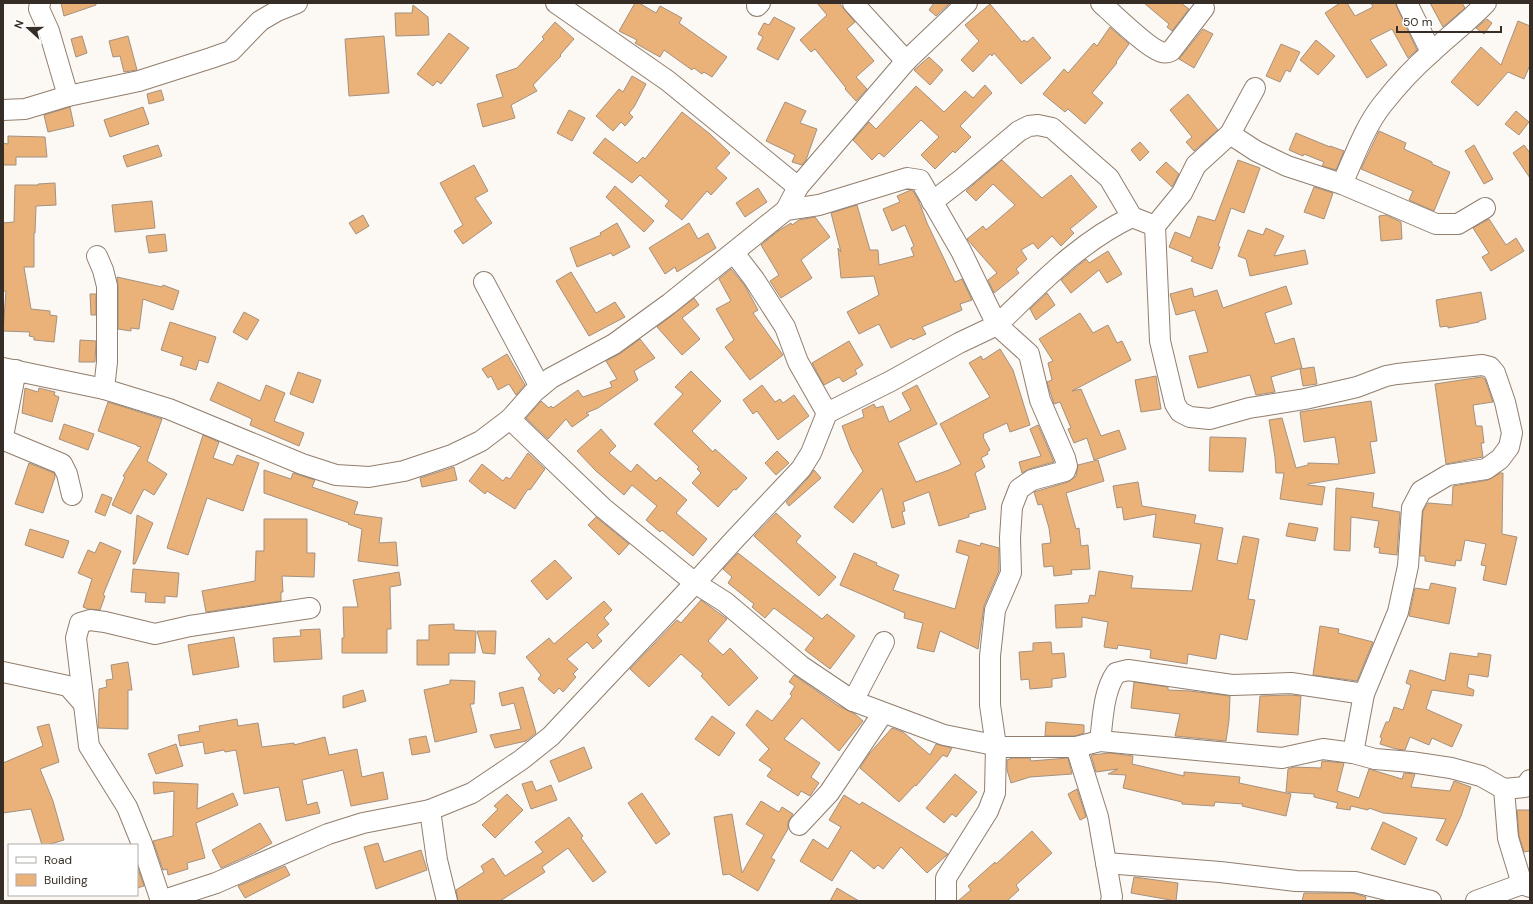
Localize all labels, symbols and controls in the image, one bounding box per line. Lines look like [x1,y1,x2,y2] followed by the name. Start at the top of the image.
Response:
[8,8,48,48] north arrow
[1397,8,1501,34] scale bar
[1403,14,1432,30] text: 50 m
[11,18,27,31] text: N
[8,844,138,896] legend
[44,852,72,868] text: Road
[44,872,88,888] text: Building

